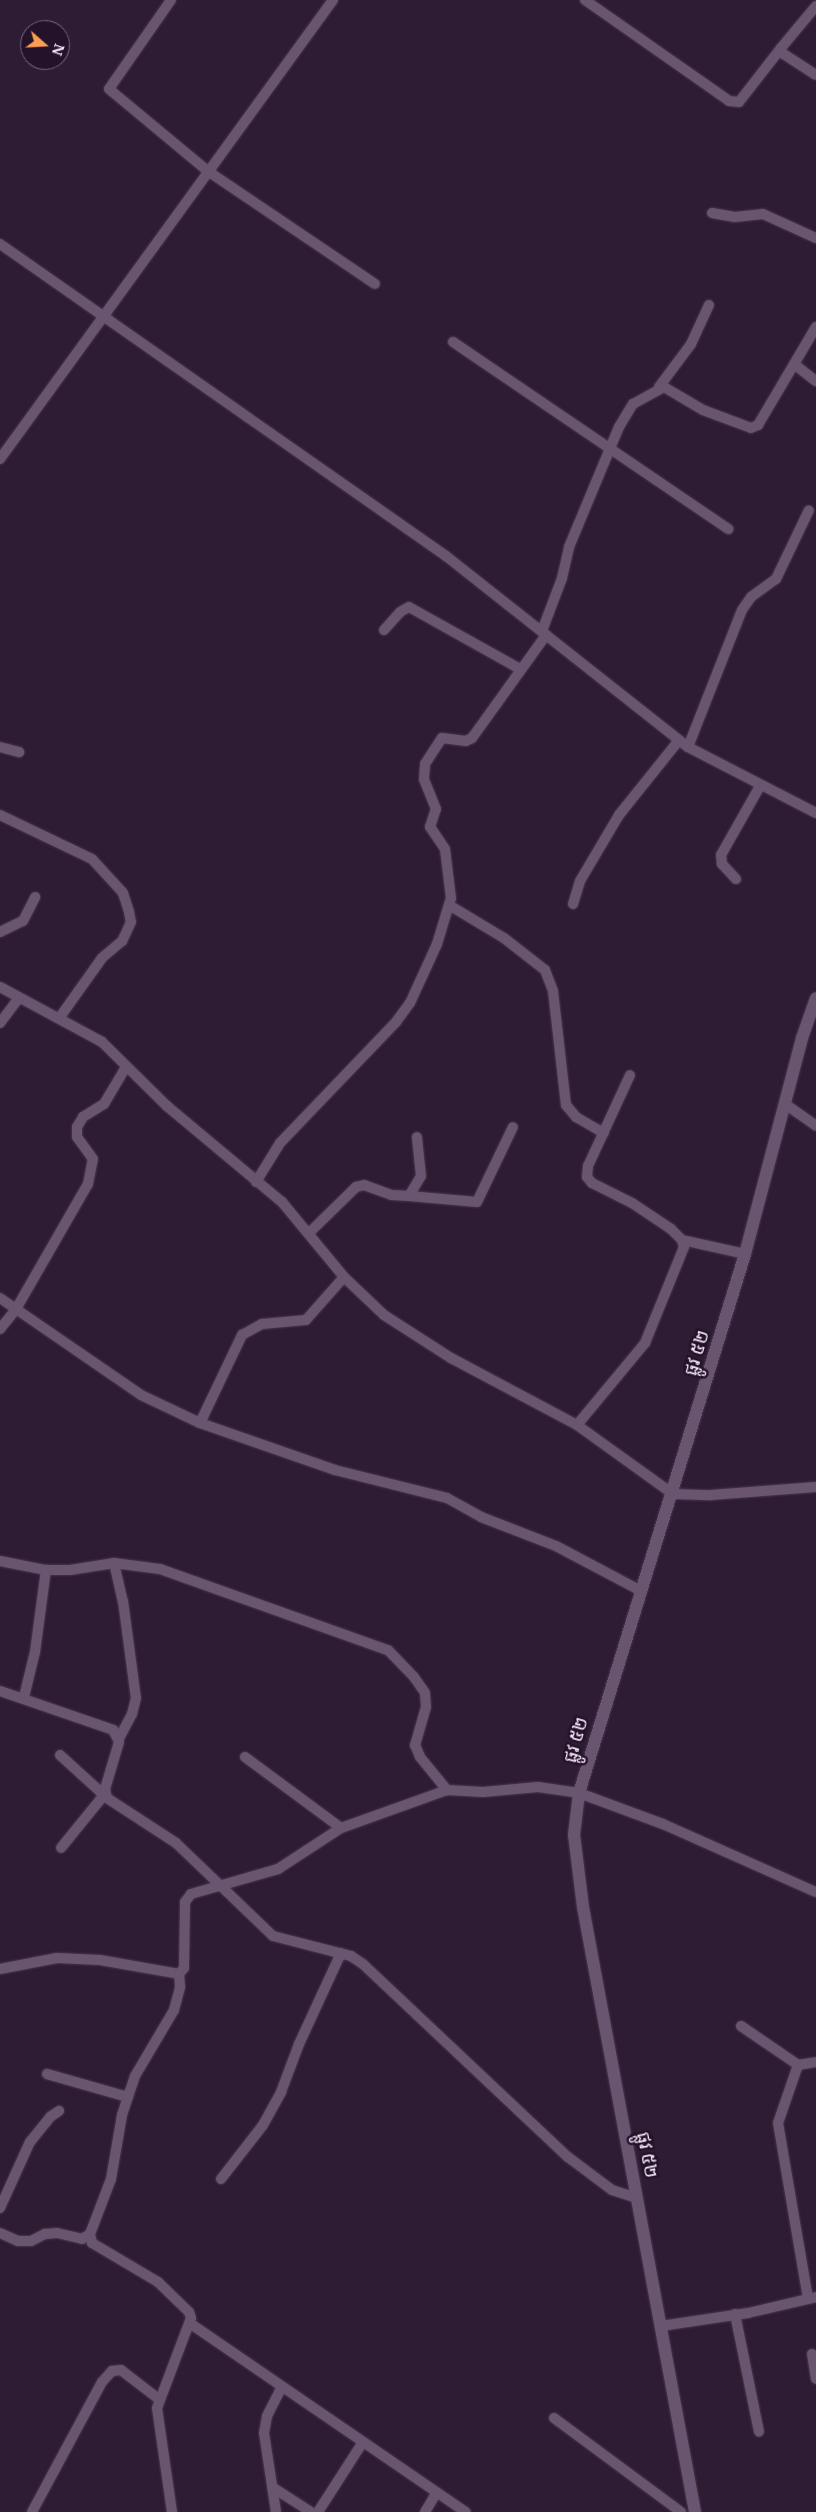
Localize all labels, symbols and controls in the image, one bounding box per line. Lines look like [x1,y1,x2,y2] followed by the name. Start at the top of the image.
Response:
[20,20,70,70] north arrow
[48,41,69,58] text: N
[680,1328,714,1378] street label: ផ្លូវ ៥២
[559,1715,593,1765] street label: ផ្លូវ ៥២
[632,2130,662,2180] street label: ផ្លូវ ៥២

